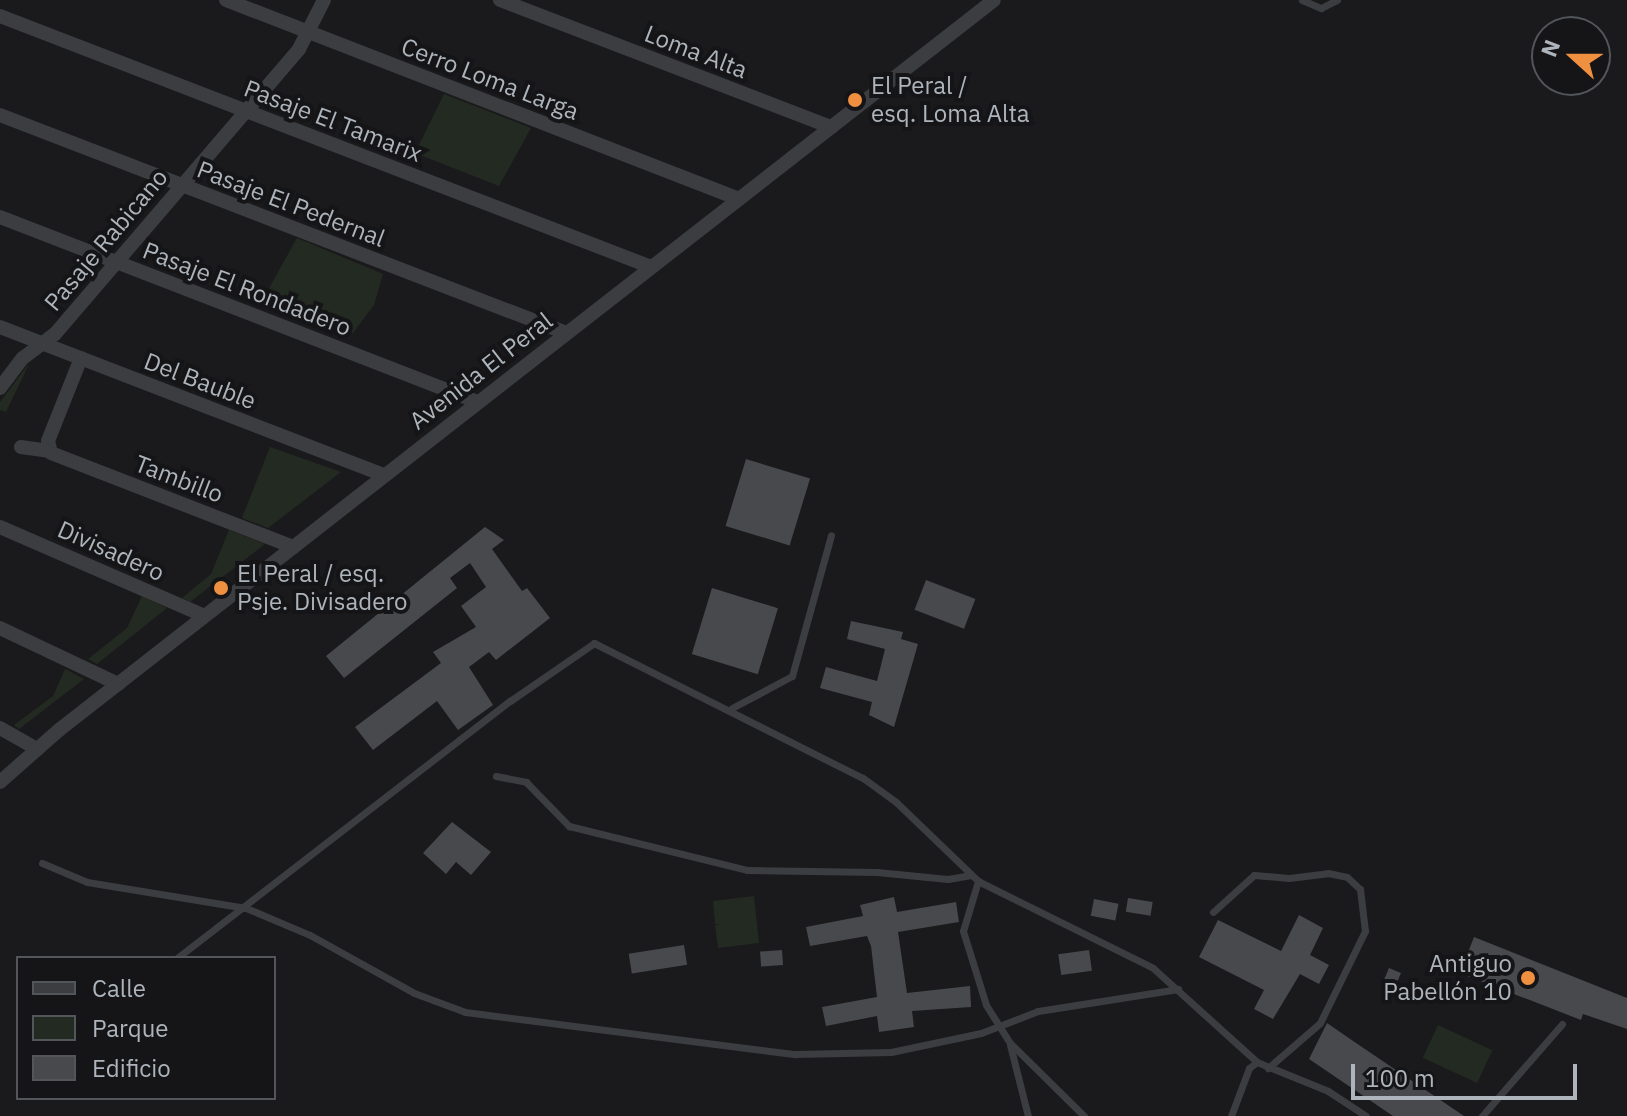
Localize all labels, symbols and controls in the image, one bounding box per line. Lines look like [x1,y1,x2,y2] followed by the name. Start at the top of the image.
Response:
[1531,16,1611,96] north arrow
[641,19,751,85] street label: Loma Alta
[397,32,583,126] street label: Cerro Loma Larga
[1534,35,1566,61] text: N
[871,72,1030,128] place label: El Peral / esq. Loma Alta
[240,74,426,168] street label: Pasaje El Tamarix
[846,91,864,109] marker: El Peral / esq. Loma Alta
[193,155,389,253] street label: Pasaje El Pedernal
[38,163,174,317] street label: Pasaje Rabicano
[139,236,355,342] street label: Pasaje El Rondadero
[404,306,558,436] street label: Avenida El Peral
[140,347,260,415] street label: Del Bauble
[131,449,227,509] street label: Tambillo
[53,515,169,587] street label: Divisadero
[237,560,408,616] place label: El Peral / esq. Psje. Divisadero
[212,579,230,597] marker: El Peral / esq. Psje. Divisadero
[1383,950,1512,1006] place label: Antiguo Pabellón 10
[16,956,276,1100] legend
[1519,969,1537,987] marker: Antiguo Pabellón 10
[92,972,146,1004] text: Calle
[92,1012,169,1044] text: Parque
[1355,1048,1581,1098] scale bar
[92,1052,171,1084] text: Edificio
[1365,1062,1435,1094] text: 100 m

